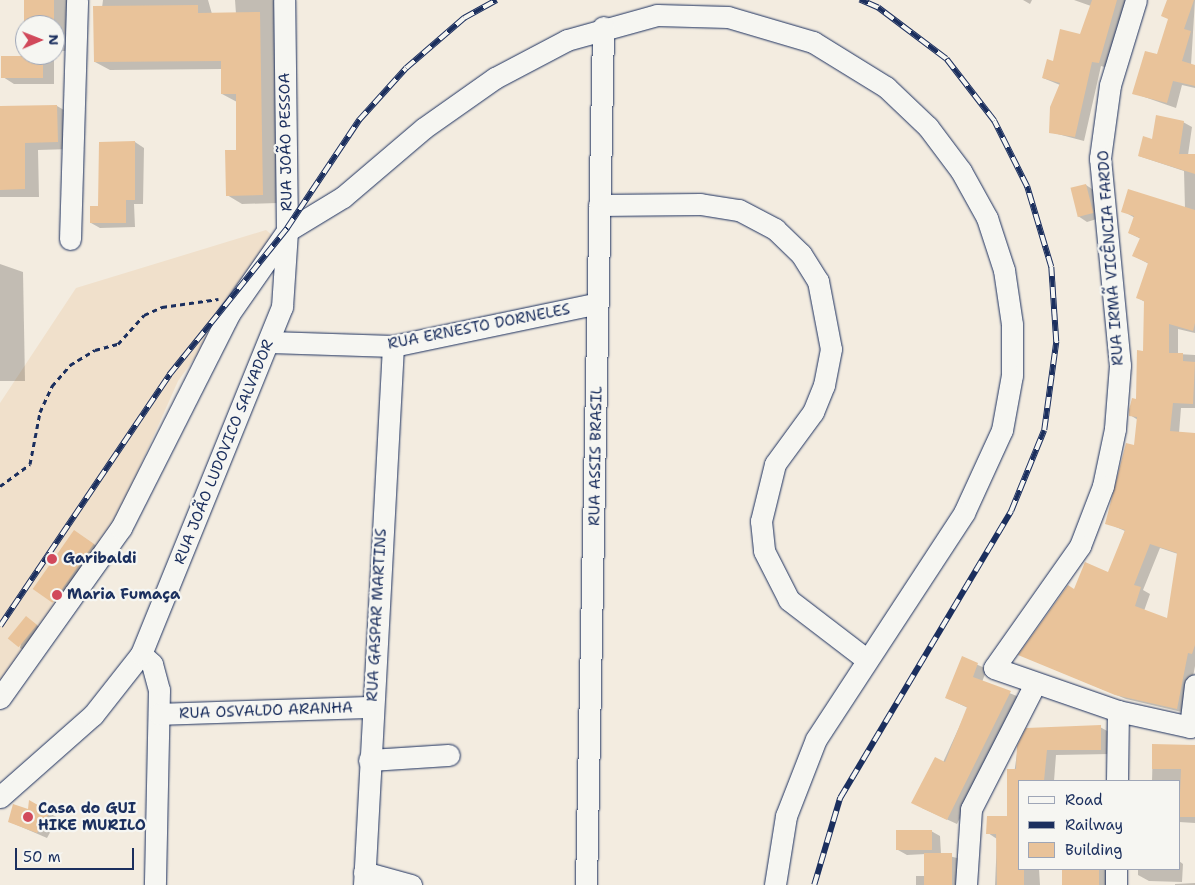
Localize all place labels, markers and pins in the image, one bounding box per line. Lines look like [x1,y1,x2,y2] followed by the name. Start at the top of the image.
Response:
[63,550,137,568] place label: Garibaldi
[45,552,59,566] marker: Garibaldi
[67,586,180,604] place label: Maria Fumaça
[51,589,63,601] marker: Maria Fumaça
[38,799,146,834] place label: Casa do GUI HIKE MURILO
[22,811,34,823] marker: Casa do GUI HIKE MURILO

